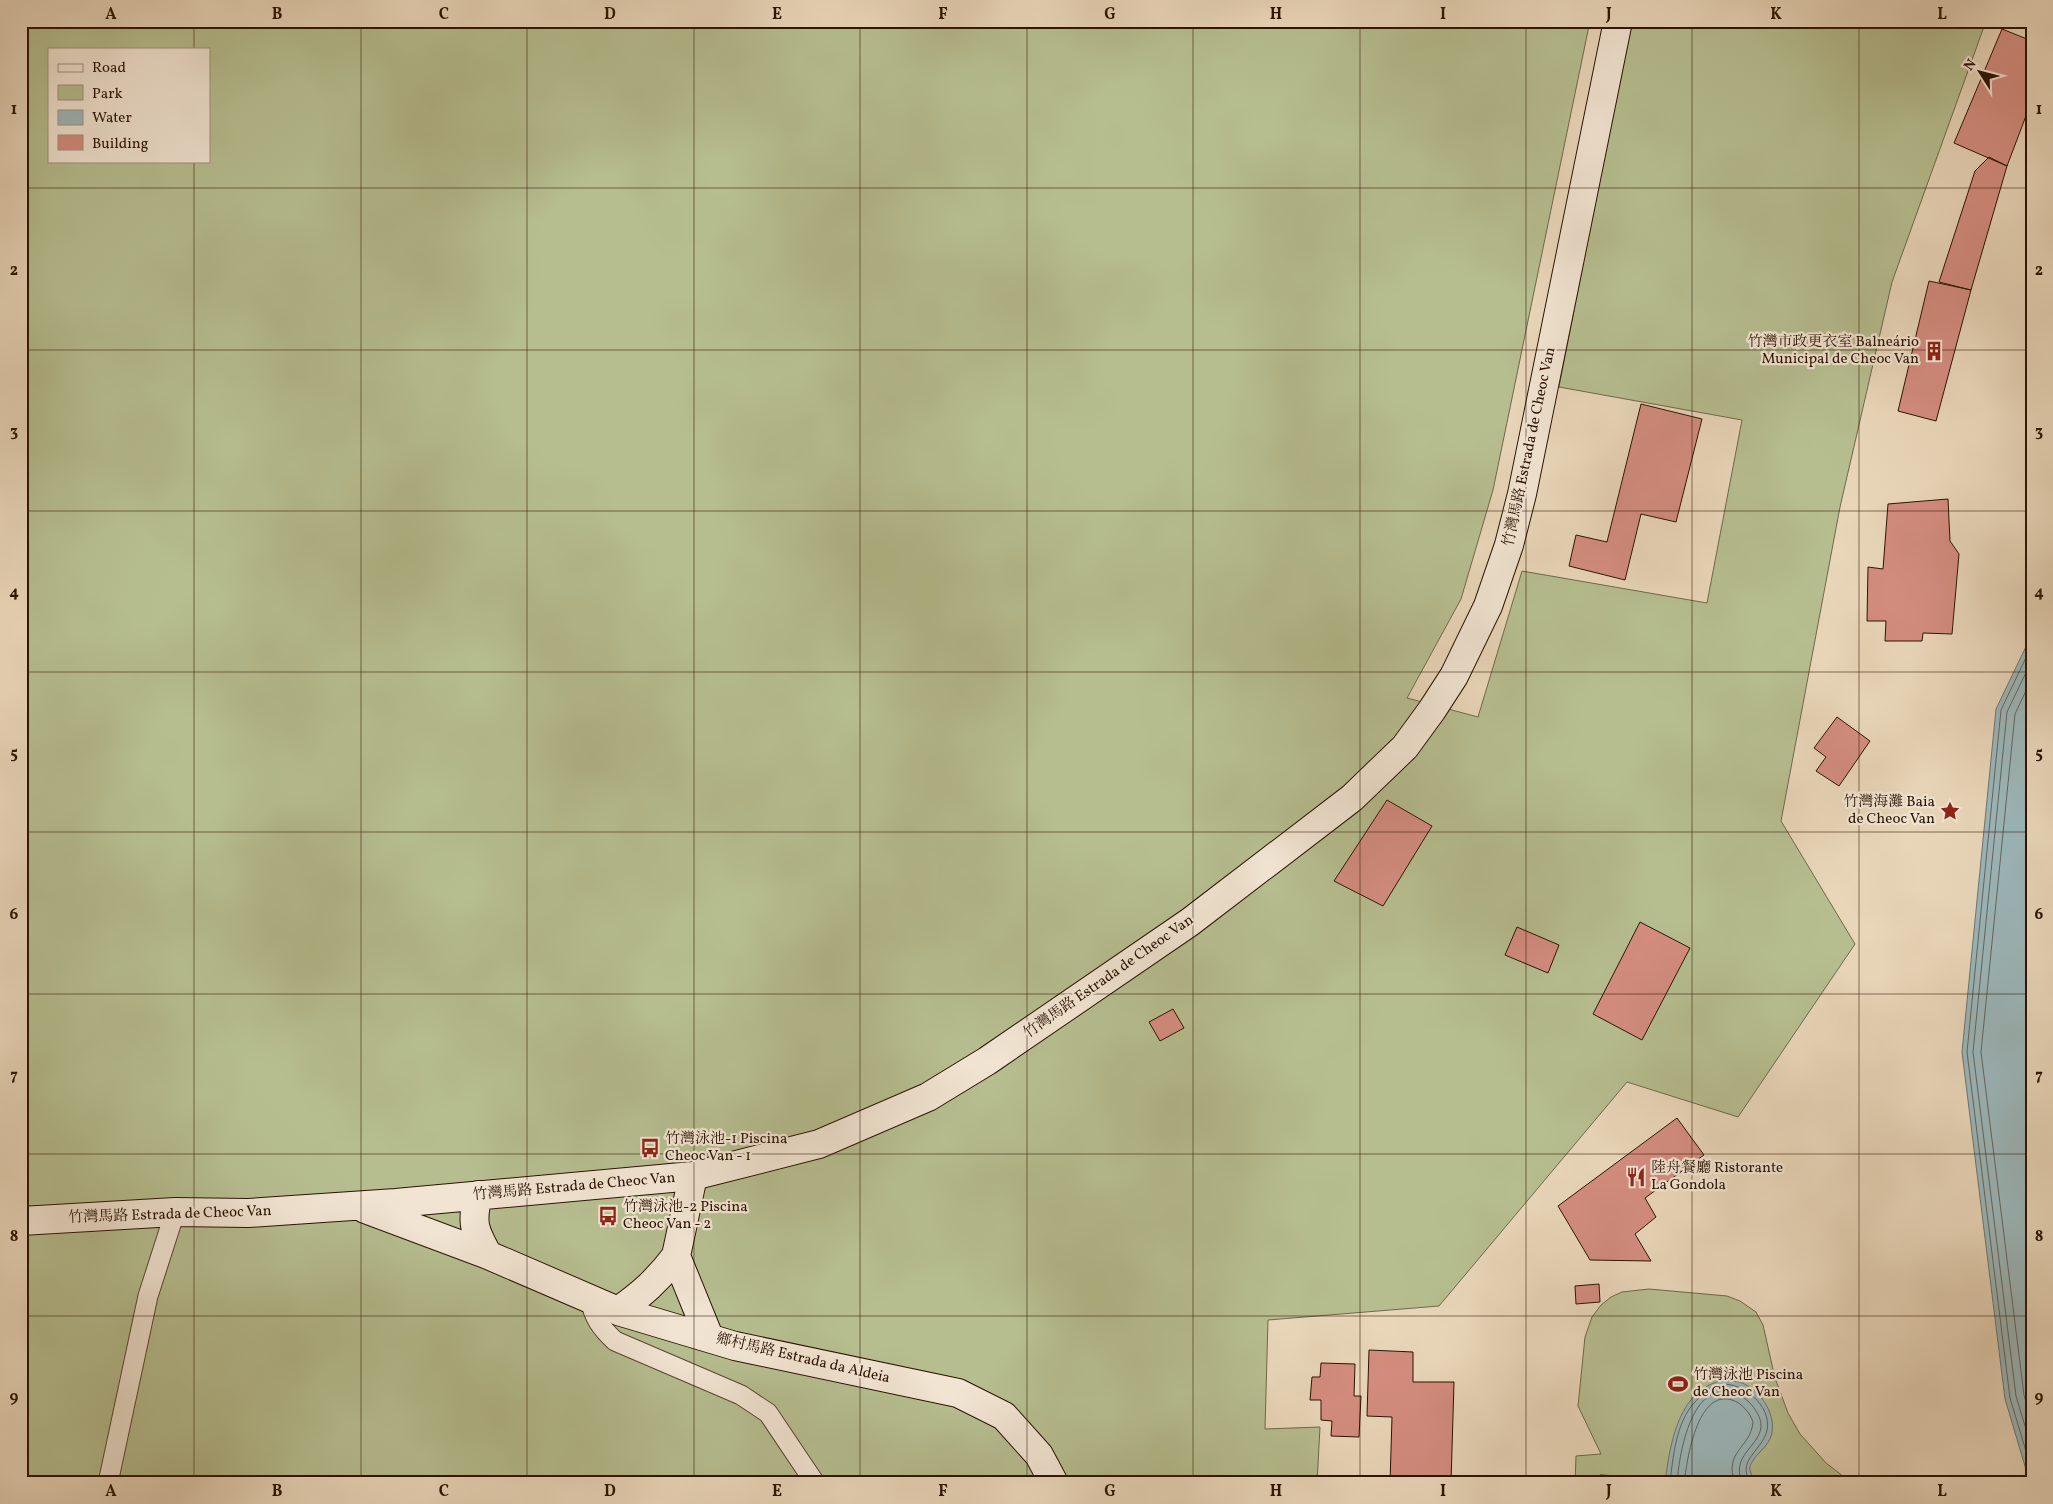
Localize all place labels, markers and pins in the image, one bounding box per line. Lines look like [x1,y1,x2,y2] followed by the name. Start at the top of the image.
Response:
[1747,332,1919,370] place label: 竹灣市政更衣室 Balneário Municipal de Cheoc Van
[1923,340,1945,362] building icon: 竹灣市政更衣室 Balneário Municipal de Cheoc Van
[1843,792,1935,830] place label: 竹灣海灘 Baia de Cheoc Van
[1939,800,1961,822] place icon: 竹灣海灘 Baia de Cheoc Van
[665,1129,787,1167] place label: 竹灣泳池-1 Piscina Cheoc Van - 1
[639,1137,661,1159] bus stop icon: 竹灣泳池-1 Piscina Cheoc Van - 1
[1651,1158,1783,1196] place label: 陸舟餐廳 Ristorante La Gondola
[1625,1166,1647,1188] restaurant icon: 陸舟餐廳 Ristorante La Gondola
[623,1197,748,1235] place label: 竹灣泳池-2 Piscina Cheoc Van - 2
[597,1205,619,1227] bus stop icon: 竹灣泳池-2 Piscina Cheoc Van - 2
[1693,1365,1803,1403] place label: 竹灣泳池 Piscina de Cheoc Van
[1667,1373,1689,1395] sports icon: 竹灣泳池 Piscina de Cheoc Van

